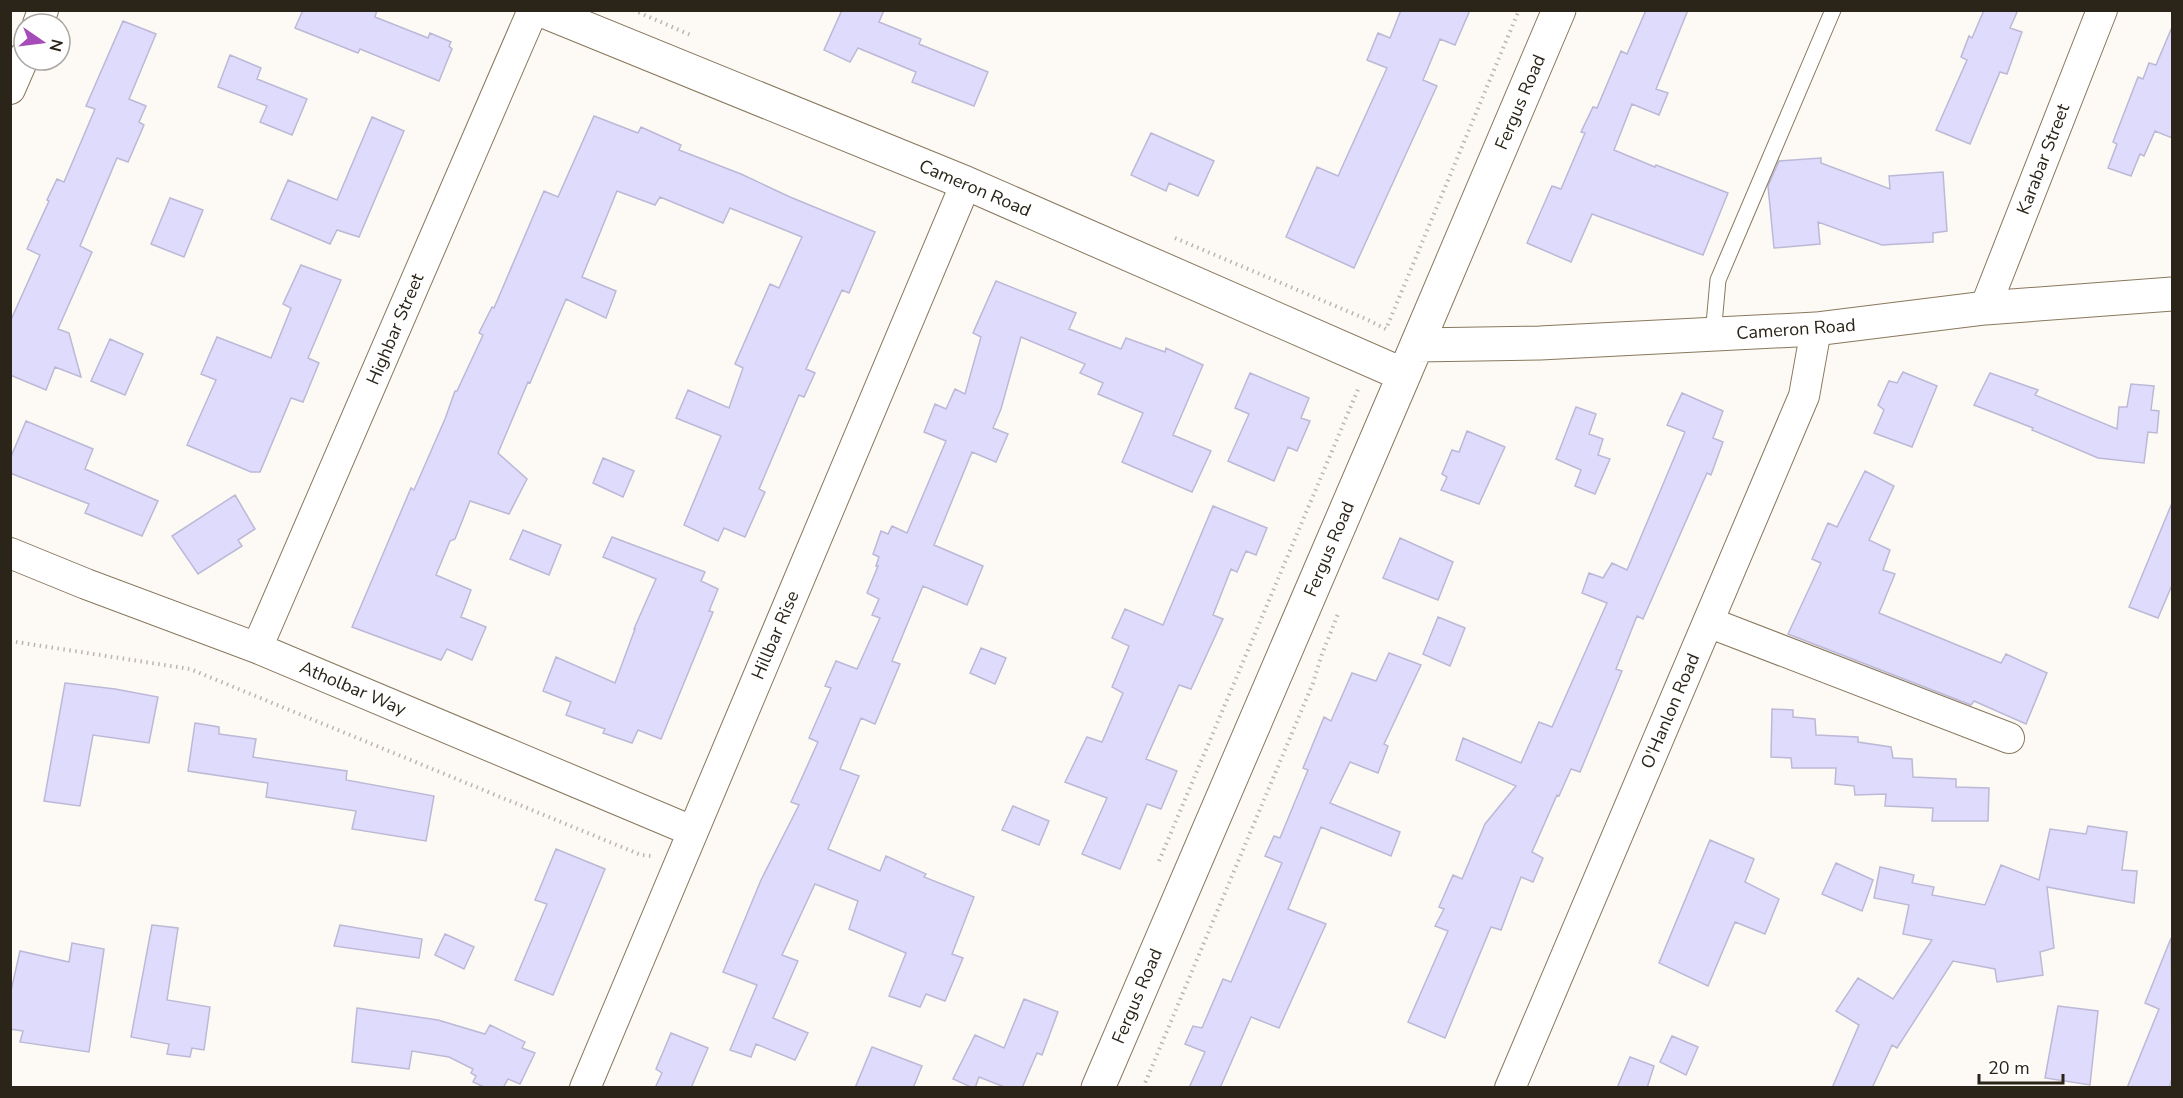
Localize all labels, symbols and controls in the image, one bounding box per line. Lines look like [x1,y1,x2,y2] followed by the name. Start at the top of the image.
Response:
[12,12,72,72] north arrow
[43,37,68,54] text: N
[1489,51,1551,153] street label: Fergus Road
[2011,99,2075,218] street label: Karabar Street
[915,154,1035,222] street label: Cameron Road
[361,269,430,388] street label: Highbar Street
[1736,313,1856,345] street label: Cameron Road
[1298,498,1360,600] street label: Fergus Road
[746,587,804,683] street label: Hillbar Rise
[1635,650,1705,772] street label: O'Hanlon Road
[296,655,411,721] street label: Atholbar Way
[1106,945,1168,1047] street label: Fergus Road
[1979,1047,2063,1085] scale bar
[1988,1056,2030,1080] text: 20 m

